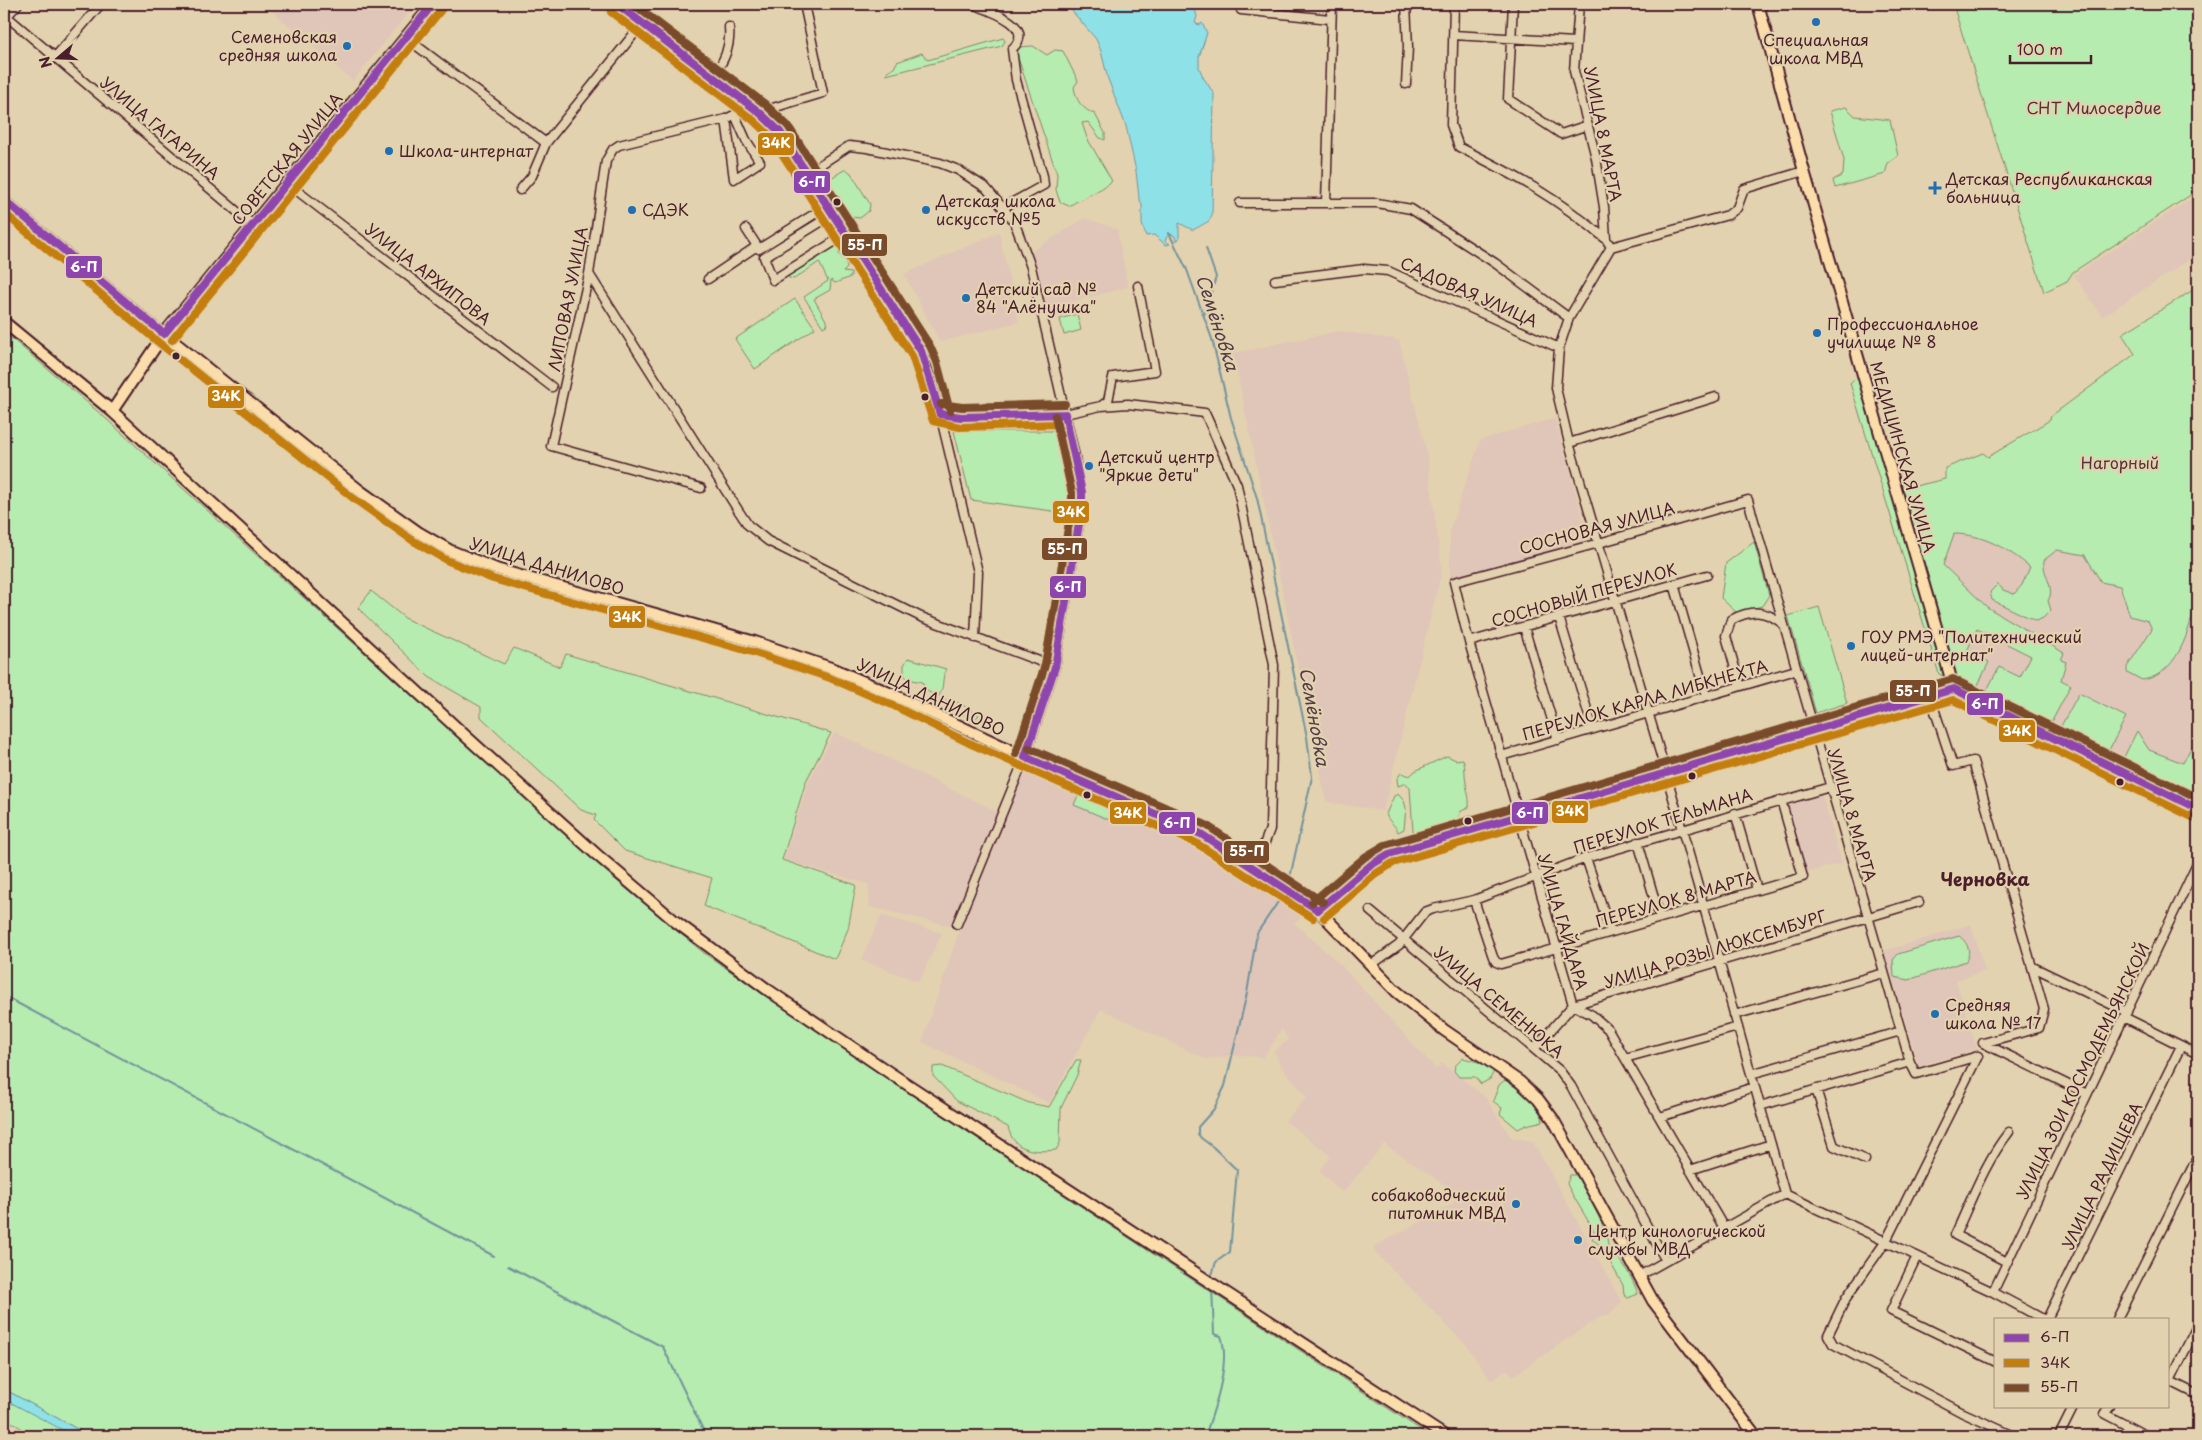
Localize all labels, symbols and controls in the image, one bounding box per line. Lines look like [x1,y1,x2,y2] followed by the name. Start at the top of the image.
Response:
[1810,16,1822,28] marker: Специальная школа МВД
[219,24,337,66] place label: Семеновская средняя школа
[1763,27,1869,69] place label: Специальная школа МВД
[32,32,82,82] north arrow
[2010,32,2091,64] scale bar
[2017,37,2063,60] text: 100 m
[341,40,353,52] marker: Семеновская средняя школа
[34,54,57,71] text: N
[1579,64,1629,204] street label: УЛИЦА 8 МАРТА
[96,70,226,184] street label: УЛИЦА ГАГАРИНА
[225,87,347,230] street label: СОВЕТСКАЯ УЛИЦА
[2026,95,2162,119] park label: СНТ Милосердие
[757,132,795,156] line badge: 34К
[761,132,791,153] text: 34К
[399,138,534,162] place label: Школа-интернат
[383,145,395,157] marker: Школа-интернат
[1945,166,2153,208] place label: Детская Республиканская больница
[793,170,831,194] line badge: 6-П
[798,171,826,192] text: 6-П
[1928,181,1942,195] marker: Детская Республиканская больница
[935,188,1056,230] place label: Детская школа искусств №5
[642,197,689,221] place label: СДЭК
[832,197,842,207] unlabelled marker
[626,204,638,216] marker: СДЭК
[920,204,932,216] marker: Детская школа искусств №5
[361,216,497,330] street label: УЛИЦА АРХИПОВА
[541,224,593,373] street label: ЛИПОВАЯ УЛИЦА
[841,233,888,257] line badge: 55-П
[847,234,883,255] text: 55-П
[1397,250,1542,332] street label: САДОВАЯ УЛИЦА
[65,255,103,279] line badge: 6-П
[70,256,98,277] text: 6-П
[1190,271,1247,375] water label: Семёновка
[975,276,1097,318] place label: Детский сад № 84 "Алёнушка"
[960,292,972,304] marker: Детский сад № 84 "Алёнушка"
[1827,311,1979,353] place label: Профессиональное училище № 8
[1811,327,1823,339] marker: Профессиональное училище № 8
[171,351,181,361] unlabelled marker
[1865,358,1943,555] street label: МЕДИЦИНСКАЯ УЛИЦА
[207,385,245,409] line badge: 34К
[211,385,241,406] text: 34К
[920,392,930,402] unlabelled marker
[1098,444,1215,486] place label: Детский центр "Яркие дети"
[2081,450,2159,474] park label: Нагорный
[1083,460,1095,472] marker: Детский центр "Яркие дети"
[1516,495,1677,559] street label: СОСНОВАЯ УЛИЦА
[1052,500,1090,524] line badge: 34К
[1056,501,1086,522] text: 34К
[467,530,627,600] street label: УЛИЦА ДАНИЛОВО
[1041,537,1088,561] line badge: 55-П
[1047,538,1083,559] text: 55-П
[1488,556,1679,632] street label: СОСНОВЫЙ ПЕРЕУЛОК
[1049,575,1087,599] line badge: 6-П
[1054,576,1082,597] text: 6-П
[608,605,646,629] line badge: 34К
[612,606,642,627] text: 34К
[1860,624,2082,666] place label: ГОУ РМЭ "Политехнический лицей-интернат"
[1845,640,1857,652] marker: ГОУ РМЭ "Политехнический лицей-интернат"
[854,651,1009,741] street label: УЛИЦА ДАНИЛОВО
[1519,652,1770,746] street label: ПЕРЕУЛОК КАРЛА ЛИБКНЕХТА
[1294,665,1338,769] water label: Семёновка
[1889,679,1937,703] line badge: 55-П
[1895,680,1931,701] text: 55-П
[1966,692,2004,716] line badge: 6-П
[1971,693,1999,714] text: 6-П
[1998,719,2036,743] line badge: 34К
[2002,720,2032,741] text: 34К
[1822,745,1883,884] street label: УЛИЦА 8 МАРТА
[1687,771,1697,781] unlabelled marker
[2115,777,2125,787] unlabelled marker
[1570,781,1755,859] street label: ПЕРЕУЛОК ТЕЛЬМАНА
[1082,790,1092,800] unlabelled marker
[1551,800,1589,824] line badge: 34К
[1555,800,1585,821] text: 34К
[1109,801,1147,825] line badge: 34К
[1511,801,1549,825] line badge: 6-П
[1113,802,1143,823] text: 34К
[1516,802,1544,823] text: 6-П
[1158,811,1196,835] line badge: 6-П
[1163,812,1191,833] text: 6-П
[1463,816,1473,826] unlabelled marker
[1223,840,1270,864] line badge: 55-П
[1229,840,1265,861] text: 55-П
[1533,851,1595,993] street label: УЛИЦА ГАЙДАРА
[1593,864,1759,932] street label: ПЕРЕУЛОК 8 МАРТА
[1940,865,2030,892] district label: Черновка
[1600,903,1829,993] street label: УЛИЦА РОЗЫ ЛЮКСЕМБУРГ
[2009,938,2155,1203] street label: УЛИЦА ЗОИ КОСМОДЕМЬЯНСКОЙ
[1429,940,1570,1063] street label: УЛИЦА СЕМЕНЮКА
[1945,992,2042,1034] place label: Средняя школа № 17
[1929,1008,1941,1020] marker: Средняя школа № 17
[2055,1097,2147,1253] street label: УЛИЦА РАДИЩЕВА
[1371,1182,1506,1224] place label: собаководческий питомник МВД
[1510,1198,1522,1210] marker: собаководческий питомник МВД
[1588,1218,1766,1260] place label: Центр кинологической службы МВД
[1572,1234,1584,1246] marker: Центр кинологической службы МВД
[1994,1318,2170,1408] legend
[2040,1324,2070,1347] text: 6-П
[2040,1350,2070,1373] text: 34К
[2040,1374,2078,1397] text: 55-П

